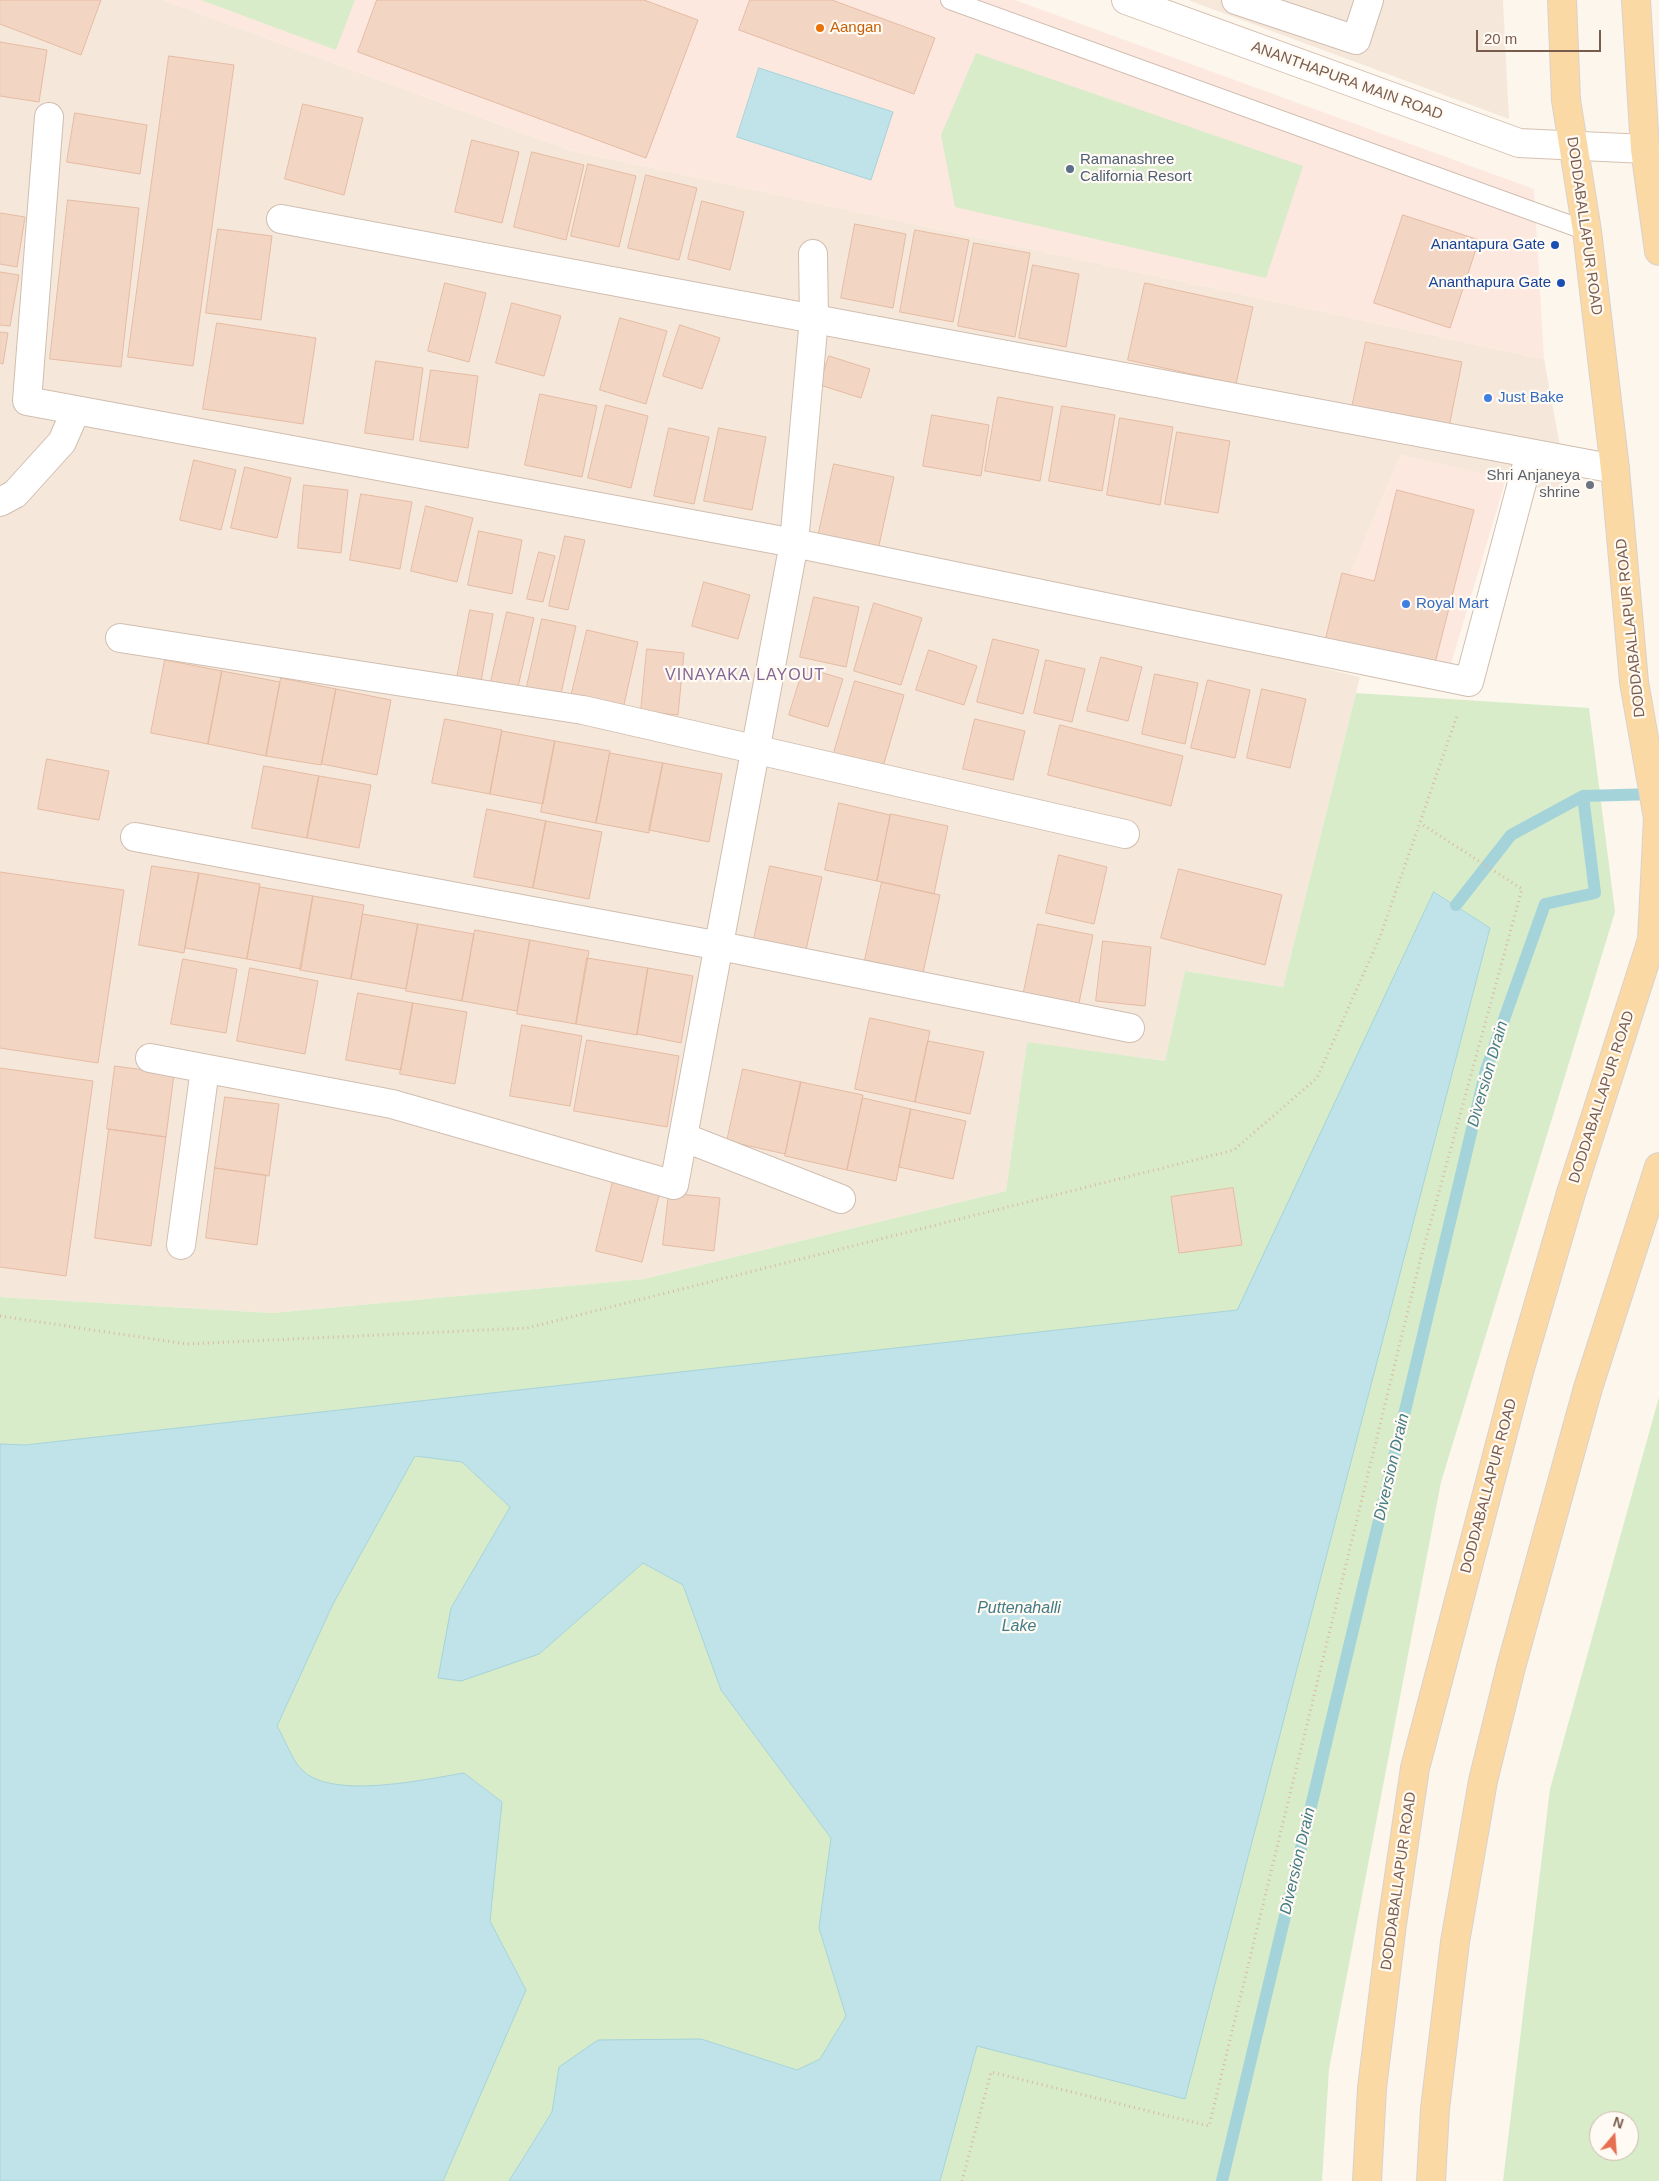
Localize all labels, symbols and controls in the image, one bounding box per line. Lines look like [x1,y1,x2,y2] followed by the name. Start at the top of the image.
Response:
[830,19,882,37] place label: Aangan
[1479,20,1604,52] scale bar
[814,22,826,34] marker: Aangan
[1484,30,1517,47] text: 20 m
[1249,38,1445,124] street label: ANANTHAPURA MAIN ROAD
[1563,136,1605,316] street label: DODDABALLAPUR ROAD
[1080,151,1192,186] place label: Ramanashree California Resort
[1064,163,1076,175] marker: Ramanashree California Resort
[1431,236,1545,254] place label: Anantapura Gate
[1549,239,1561,251] marker: Anantapura Gate
[1428,274,1551,292] place label: Ananthapura Gate
[1555,277,1567,289] marker: Ananthapura Gate
[1498,389,1564,407] place label: Just Bake
[1482,392,1494,404] marker: Just Bake
[1487,467,1580,502] place label: Shri Anjaneya shrine
[1584,479,1596,491] marker: Shri Anjaneya shrine
[1613,538,1649,718] street label: DODDABALLAPUR ROAD
[1416,595,1489,613] place label: Royal Mart
[1400,598,1412,610] marker: Royal Mart
[663,666,827,686] district label: VINAYAKA LAYOUT
[1566,1009,1638,1185] street label: DODDABALLAPUR ROAD
[1464,1019,1512,1129] water label: Diversion Drain
[1457,1397,1521,1575] street label: DODDABALLAPUR ROAD
[1370,1412,1414,1522] water label: Diversion Drain
[977,1599,1061,1637] water label: Puttenahalli Lake
[1378,1791,1420,1971] street label: DODDABALLAPUR ROAD
[1276,1806,1320,1916] water label: Diversion Drain
[1589,2111,1639,2161] north arrow
[1611,2114,1626,2132] text: N

